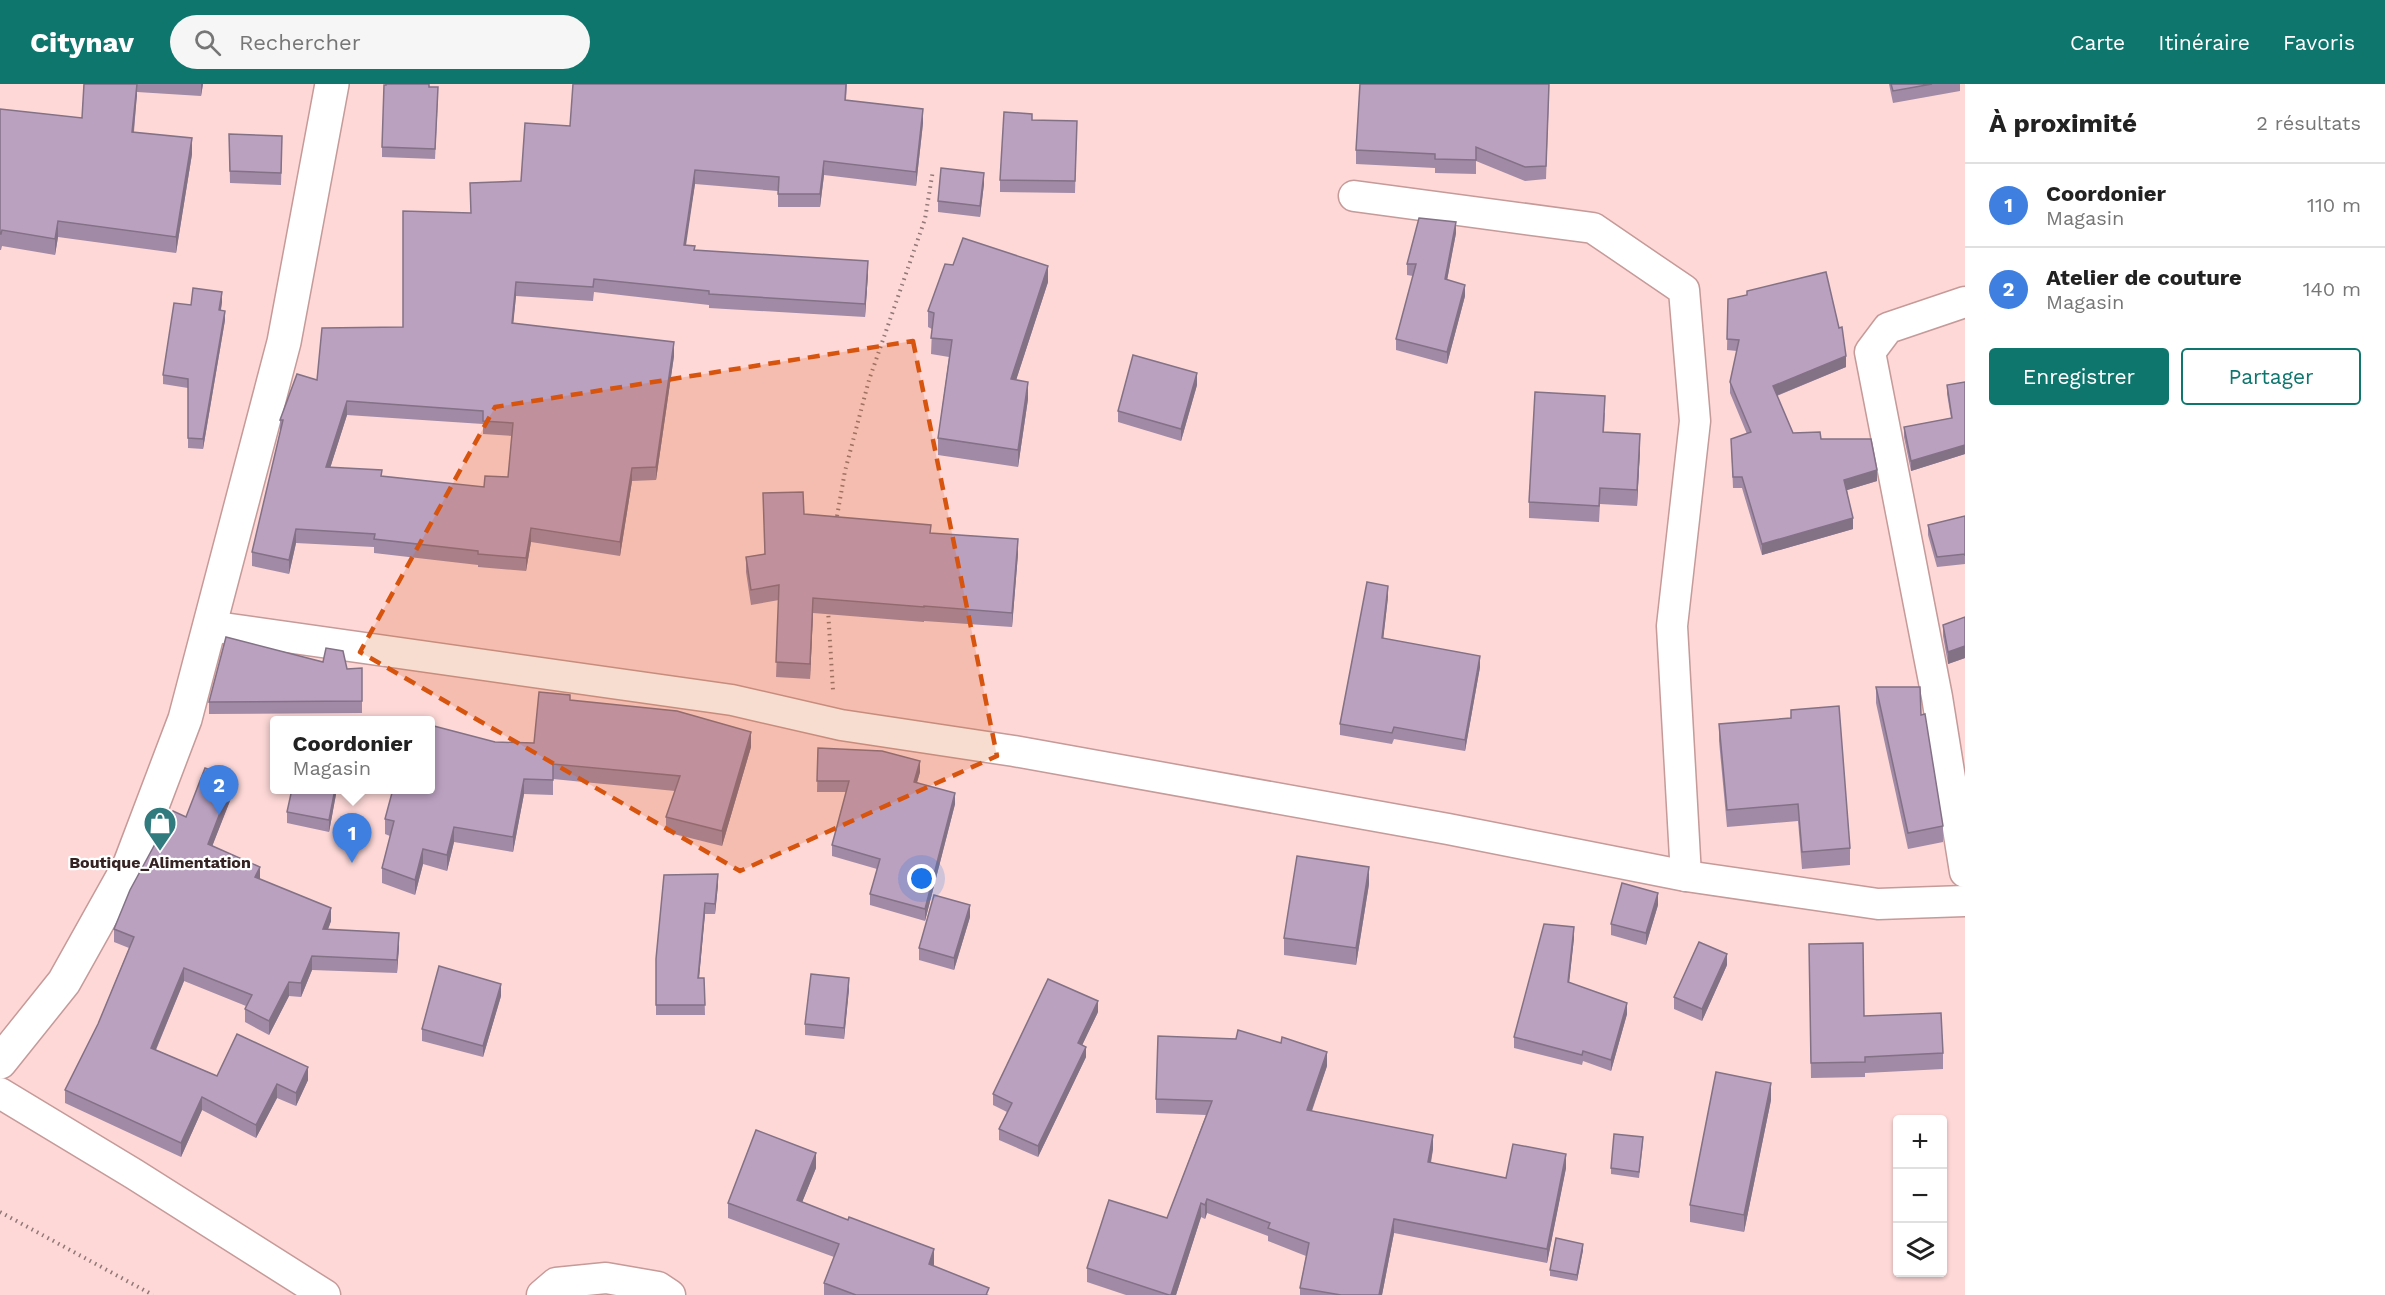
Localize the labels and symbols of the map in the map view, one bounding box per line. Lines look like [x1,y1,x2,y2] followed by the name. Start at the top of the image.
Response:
[200,766,238,815] pin: 2
[142,805,178,852] shop icon: Boutique_Alimentation
[332,814,372,863] pin: 1
[69,853,251,872] place label: Boutique_Alimentation
[907,864,936,893] your location

